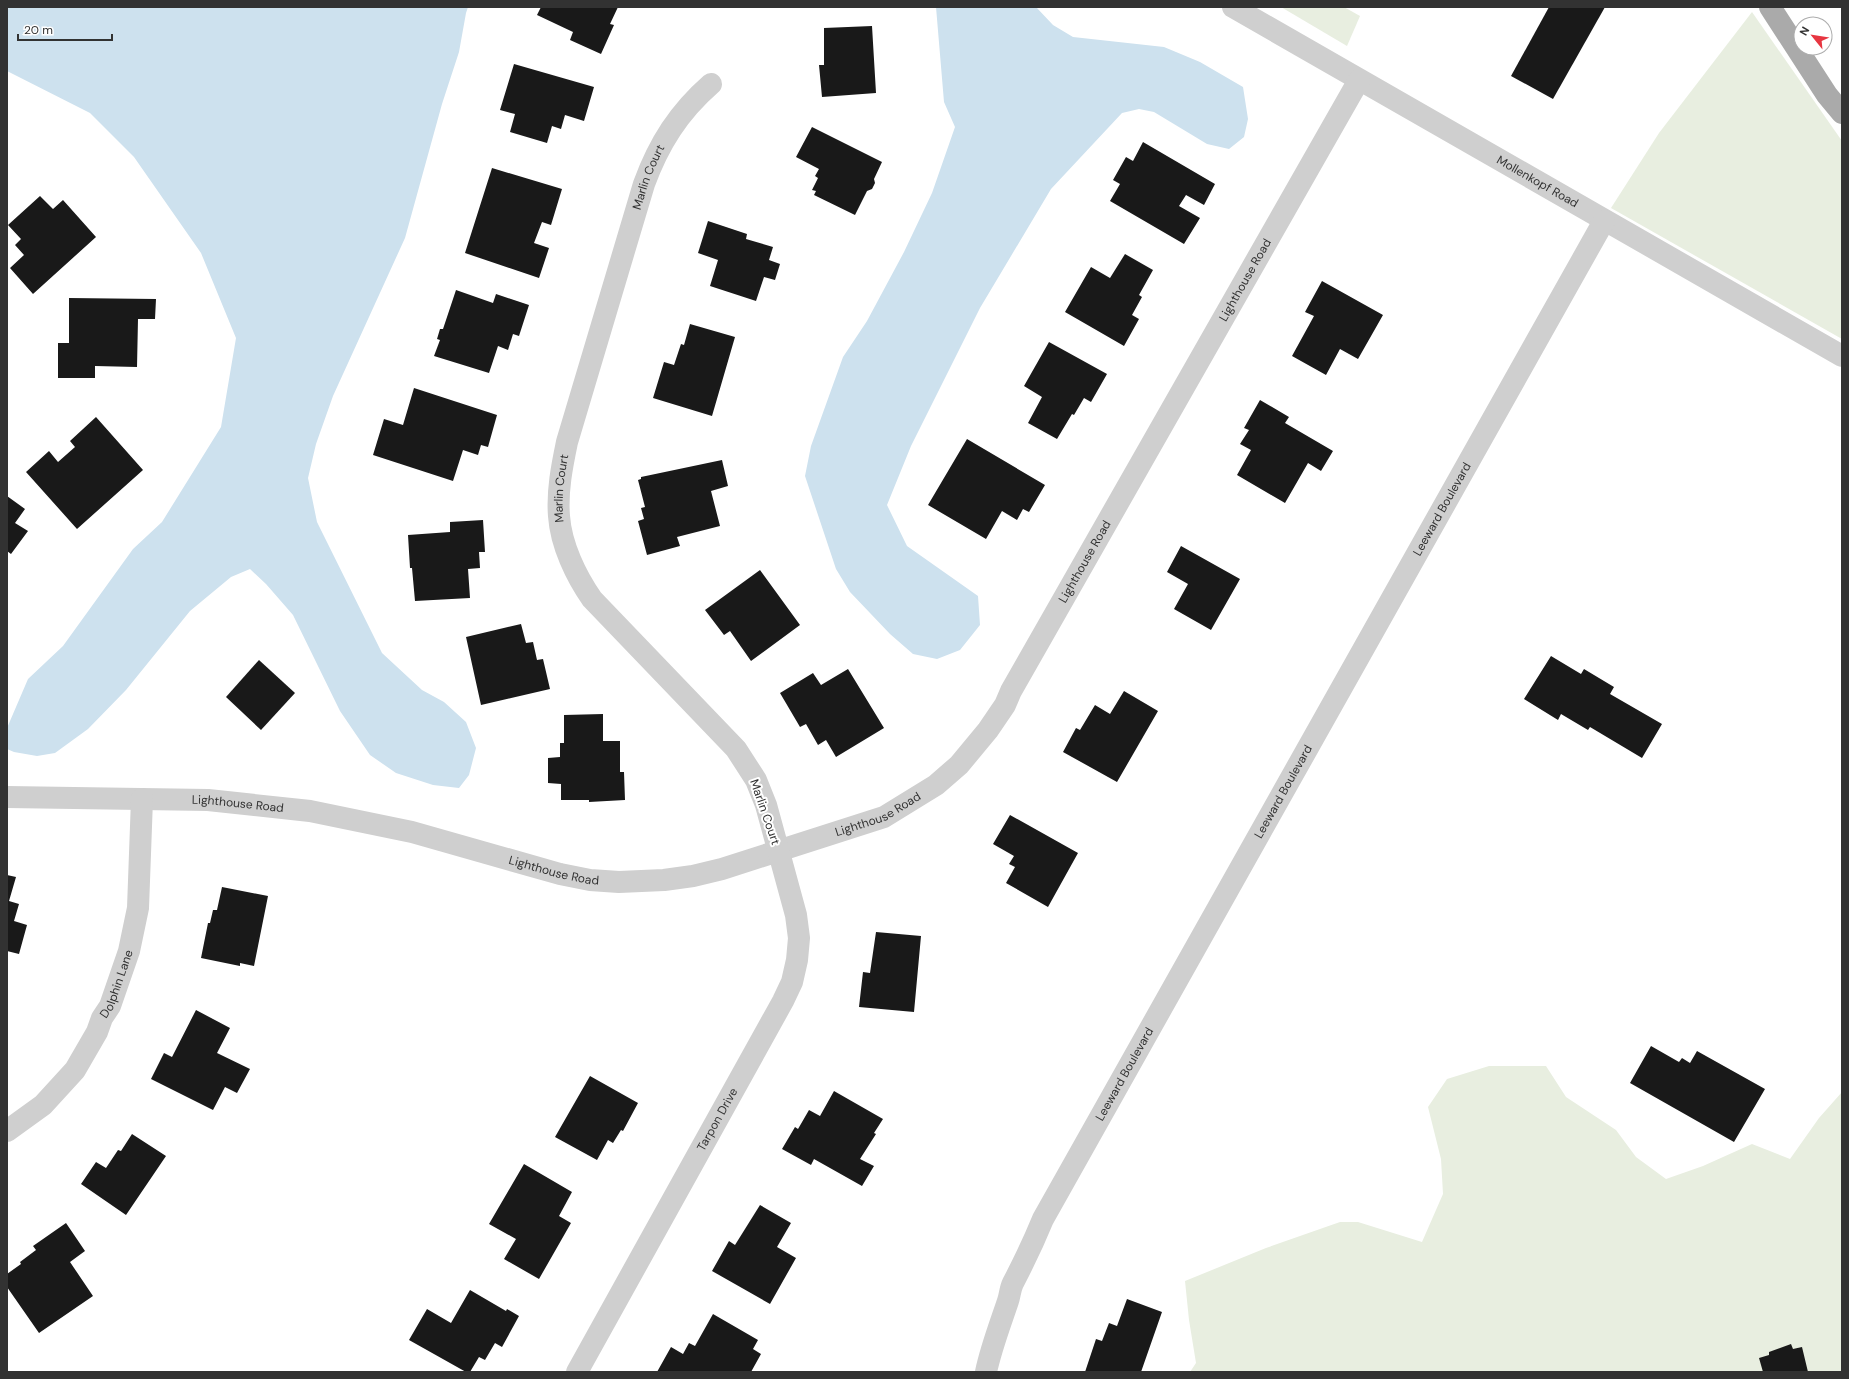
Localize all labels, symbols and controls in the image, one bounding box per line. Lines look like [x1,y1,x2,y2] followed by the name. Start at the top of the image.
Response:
[18,16,112,42] scale bar
[1793,16,1833,56] north arrow
[24,22,53,38] text: 20 m
[1796,24,1812,38] text: N
[629,142,668,212] street label: Marlin Court
[1494,152,1581,211] street label: Mollenkopf Road
[1215,236,1275,324] street label: Lighthouse Road
[551,453,572,523] street label: Marlin Court
[1409,460,1475,559] street label: Leeward Boulevard
[1055,517,1115,606] street label: Lighthouse Road
[1251,742,1316,841] street label: Leeward Boulevard
[746,777,784,847] street label: Marlin Court
[833,788,924,840] street label: Lighthouse Road
[192,792,285,816] street label: Lighthouse Road
[507,852,600,889] street label: Lighthouse Road
[96,947,137,1021] street label: Dolphin Lane
[1092,1025,1157,1124] street label: Leeward Boulevard
[693,1085,741,1154] street label: Tarpon Drive

